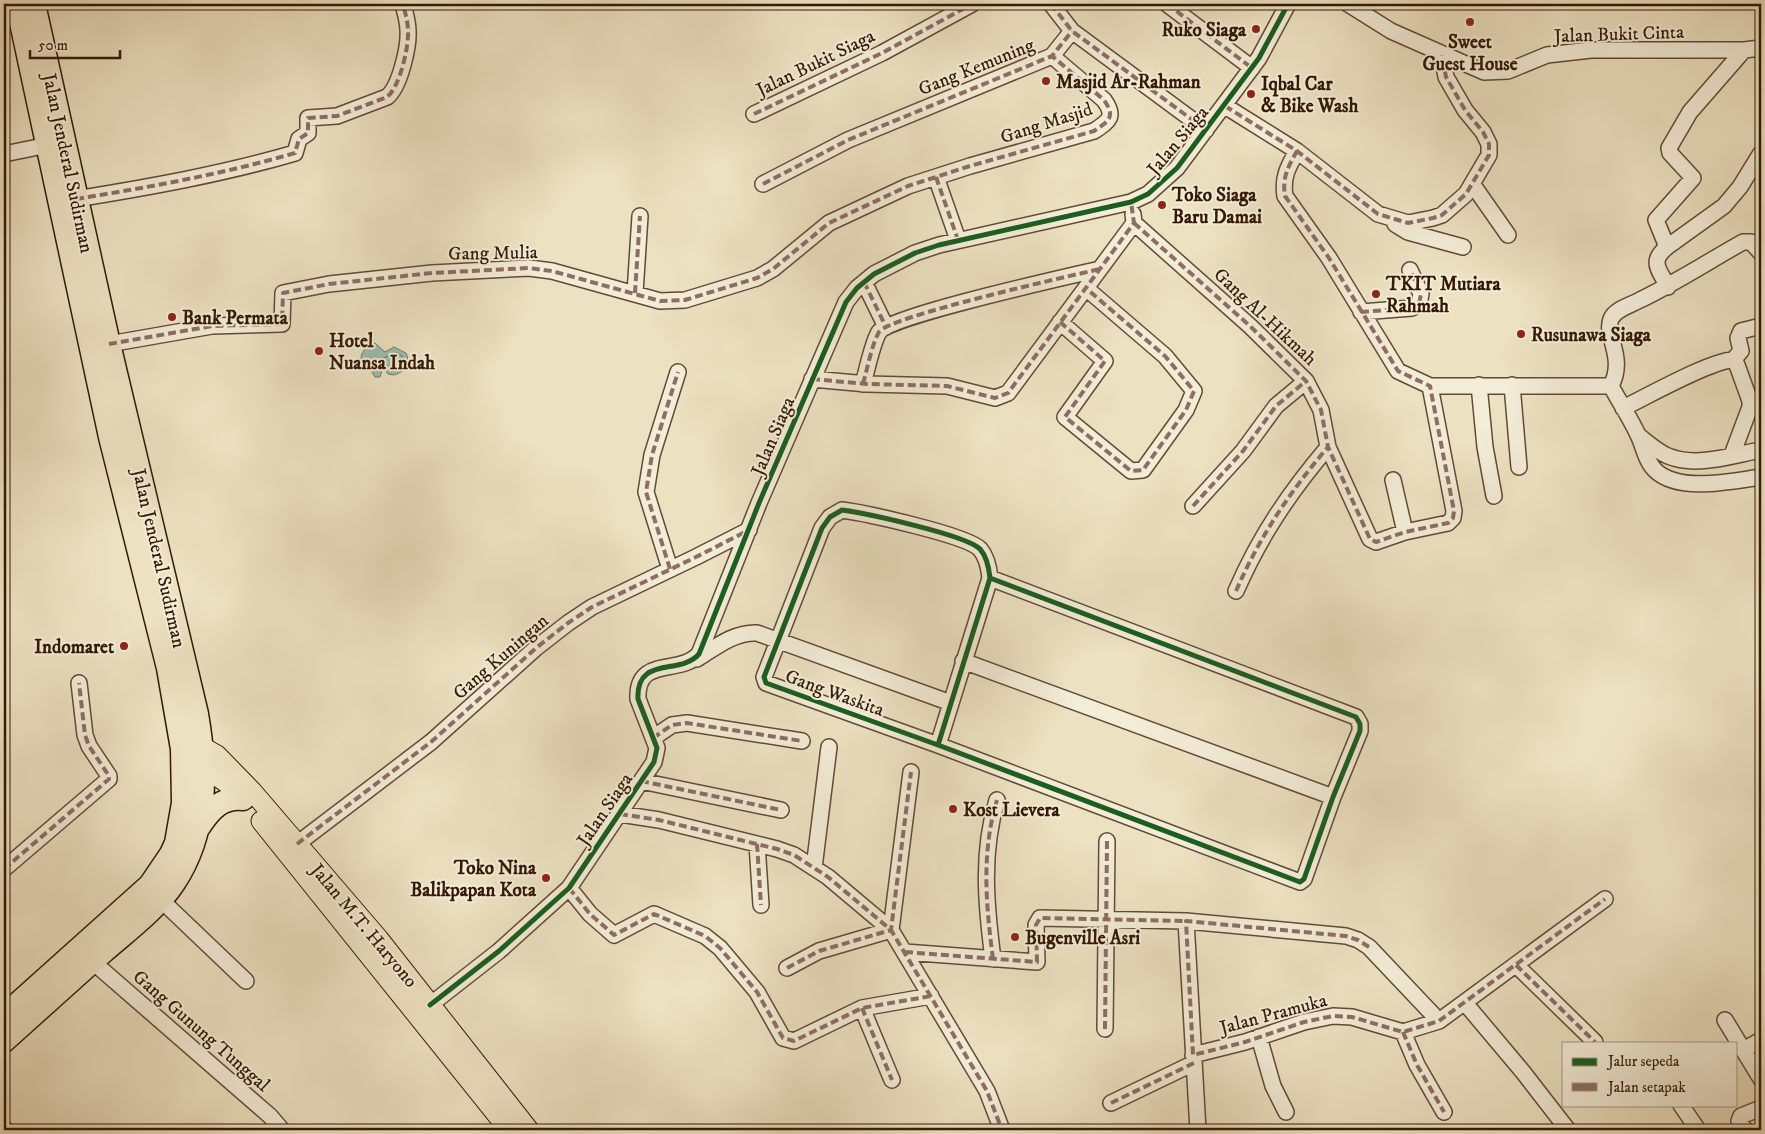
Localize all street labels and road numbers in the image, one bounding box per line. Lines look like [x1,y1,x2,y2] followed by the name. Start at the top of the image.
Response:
[1552,21,1684,48] street label: Jalan Bukit Cinta
[751,25,879,103] street label: Jalan Bukit Siaga
[915,33,1039,101] street label: Gang Kemuning
[37,69,98,255] street label: Jalan Jenderal Sudirman
[998,98,1096,149] street label: Gang Masjid
[1141,102,1214,182] street label: Jalan Siaga
[448,241,538,266] street label: Gang Mulia
[1209,263,1321,371] street label: Gang Al-Hikmah
[746,394,800,481] street label: Jalan Siaga
[126,465,190,650] street label: Jalan Jenderal Sudirman
[449,609,553,705] street label: Gang Kuningan
[782,665,887,722] street label: Gang Waskita
[571,769,638,852] street label: Jalan Siaga
[304,858,422,993] street label: Jalan M.T. Haryono
[128,965,274,1097] street label: Gang Gunung Tunggal
[1215,989,1330,1040] street label: Jalan Pramuka

